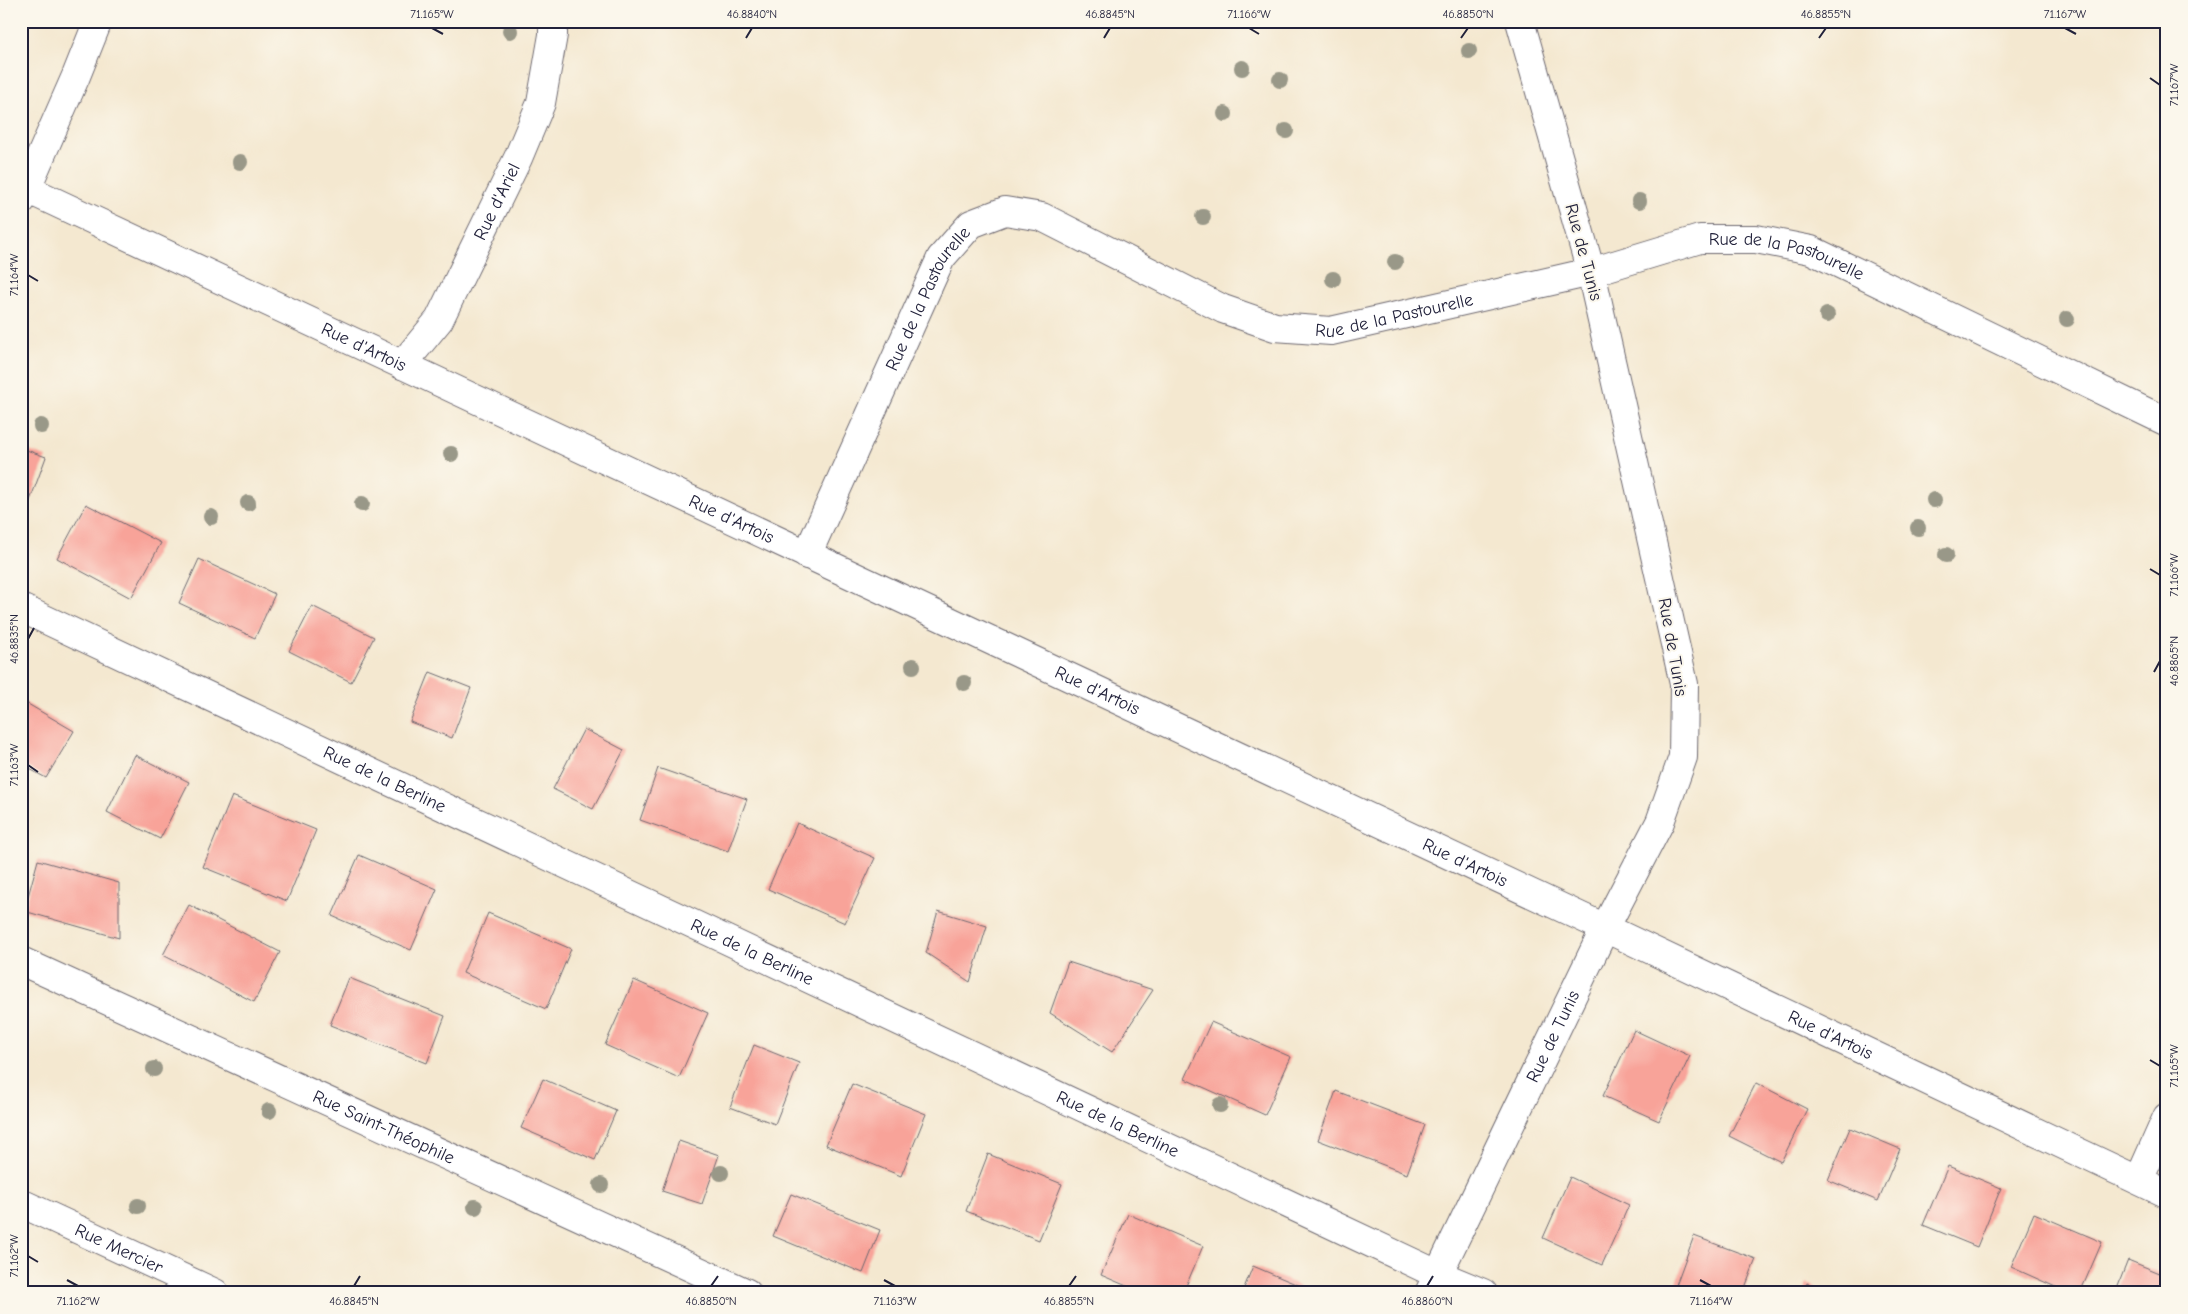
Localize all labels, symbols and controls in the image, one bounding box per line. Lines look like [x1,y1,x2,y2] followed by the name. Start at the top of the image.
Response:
[410,7,454,21] text: 71.165°W
[727,7,777,21] text: 46.8840°N
[1085,7,1135,21] text: 46.8845°N
[1227,7,1271,21] text: 71.166°W
[1442,7,1494,21] text: 46.8850°N
[1801,7,1851,21] text: 46.8855°N
[2044,7,2087,21] text: 71.167°W
[2167,63,2181,106] text: 71.167°W
[470,160,525,244] street label: Rue d'Ariel
[1560,201,1607,303] street label: Rue de Tunis
[882,222,975,374] street label: Rue de la Pastourelle
[1709,229,1867,285] street label: Rue de la Pastourelle
[7,253,21,296] text: 71.164°W
[1314,289,1475,342] street label: Rue de la Pastourelle
[318,318,410,376] street label: Rue d'Artois
[685,491,777,548] street label: Rue d'Artois
[2167,553,2181,597] text: 71.166°W
[1654,596,1692,698] street label: Rue de Tunis
[7,614,21,664] text: 46.8835°N
[2167,636,2181,686] text: 46.8865°N
[1051,662,1143,720] street label: Rue d'Artois
[320,742,449,817] street label: Rue de la Berline
[7,743,21,786] text: 71.163°W
[1419,834,1511,892] street label: Rue d'Artois
[687,914,817,990] street label: Rue de la Berline
[1522,987,1584,1086] street label: Rue de Tunis
[1785,1006,1876,1064] street label: Rue d'Artois
[2167,1044,2181,1088] text: 71.165°W
[309,1086,458,1169] street label: Rue Saint-Théophile
[1053,1086,1182,1162] street label: Rue de la Berline
[71,1219,167,1279] street label: Rue Mercier
[7,1234,21,1278] text: 71.162°W
[56,1294,100,1308] text: 71.162°W
[329,1294,379,1308] text: 46.8845°N
[685,1294,737,1308] text: 46.8850°N
[874,1294,917,1308] text: 71.163°W
[1044,1294,1094,1308] text: 46.8855°N
[1401,1294,1453,1308] text: 46.8860°N
[1690,1294,1733,1308] text: 71.164°W

